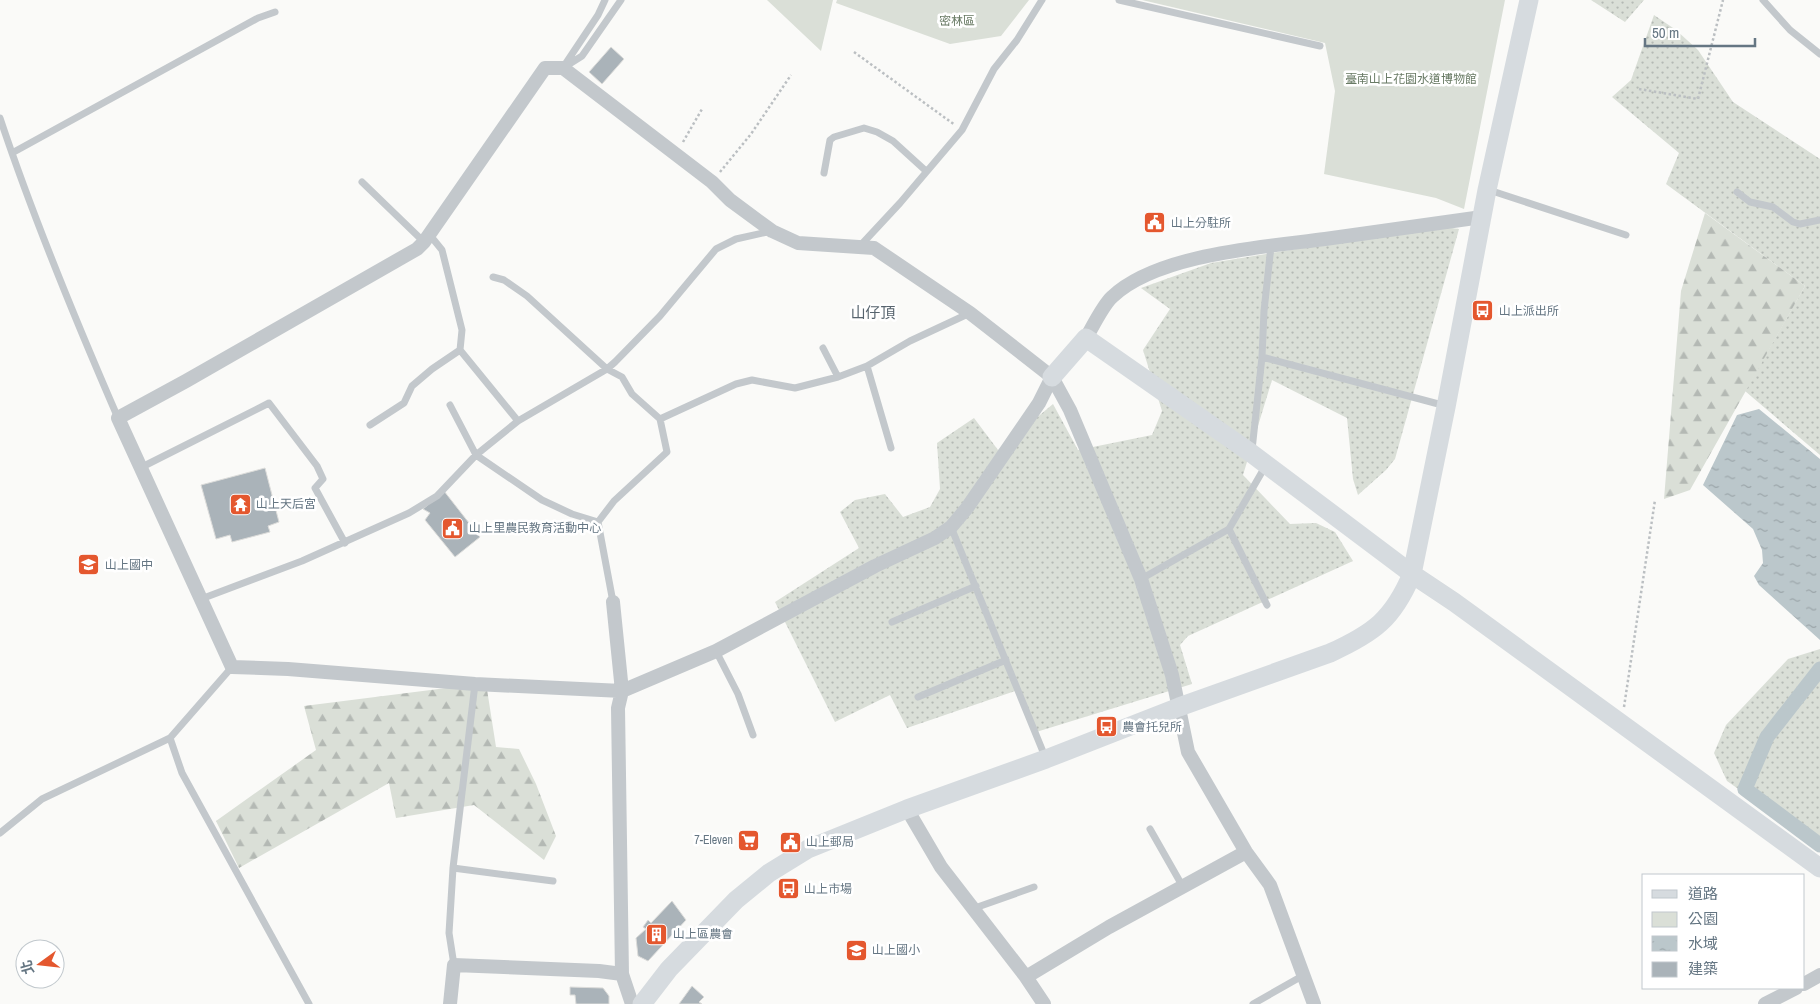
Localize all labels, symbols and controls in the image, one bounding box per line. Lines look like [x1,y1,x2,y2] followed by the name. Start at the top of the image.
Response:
[939,13,975,29] park label: 密林區
[1645,15,1755,47] scale bar
[1652,22,1679,43] text: 50 m
[1345,71,1477,87] park label: 臺南山上花園水道博物館
[1143,211,1167,235] public building icon: 山上分駐所
[1171,215,1231,231] place label: 山上分駐所
[1471,299,1495,323] bus stop icon: 山上派出所
[850,302,896,323] district label: 山仔頂
[1499,303,1559,319] place label: 山上派出所
[228,492,252,516] temple icon: 山上天后宮
[256,496,316,512] place label: 山上天后宮
[441,516,465,540] public building icon: 山上里農民教育活動中心
[469,520,601,536] place label: 山上里農民教育活動中心
[77,553,101,577] school or university icon: 山上國中
[105,557,153,573] place label: 山上國中
[1094,715,1118,739] bus stop icon: 農會托兒所
[1122,719,1182,735] place label: 農會托兒所
[737,828,761,852] supermarket icon: 7-Eleven
[778,830,802,854] public building icon: 山上郵局
[694,832,733,848] place label: 7-Eleven
[806,834,854,850] place label: 山上郵局
[1642,874,1805,989] legend
[776,877,800,901] bus stop icon: 山上市場
[804,881,852,897] place label: 山上市場
[1688,883,1718,904] text: 道路
[1688,908,1718,929] text: 公園
[645,922,669,946] building icon: 山上區農會
[673,926,733,942] place label: 山上區農會
[1688,933,1718,954] text: 水域
[844,938,868,962] school or university icon: 山上國小
[15,939,65,989] north arrow
[872,942,920,958] place label: 山上國小
[17,958,38,976] text: 北
[1688,958,1718,979] text: 建築

